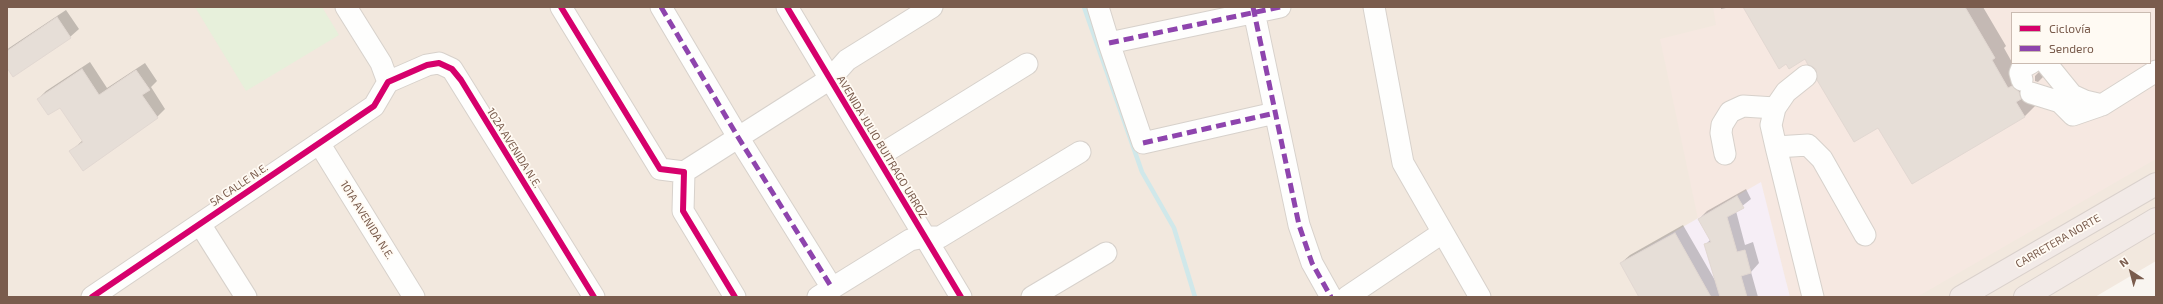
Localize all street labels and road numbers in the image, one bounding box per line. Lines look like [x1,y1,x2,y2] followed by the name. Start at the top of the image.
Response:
[834,73,930,221] street label: AVENIDA JULIO BUITRAGO URROZ
[484,106,544,190] street label: 102A AVENIDA N.E.
[207,161,271,209] street label: 5A CALLE N.E.
[338,178,396,262] street label: 101A AVENIDA N.E.
[2013,211,2103,271] street label: CARRETERA NORTE

